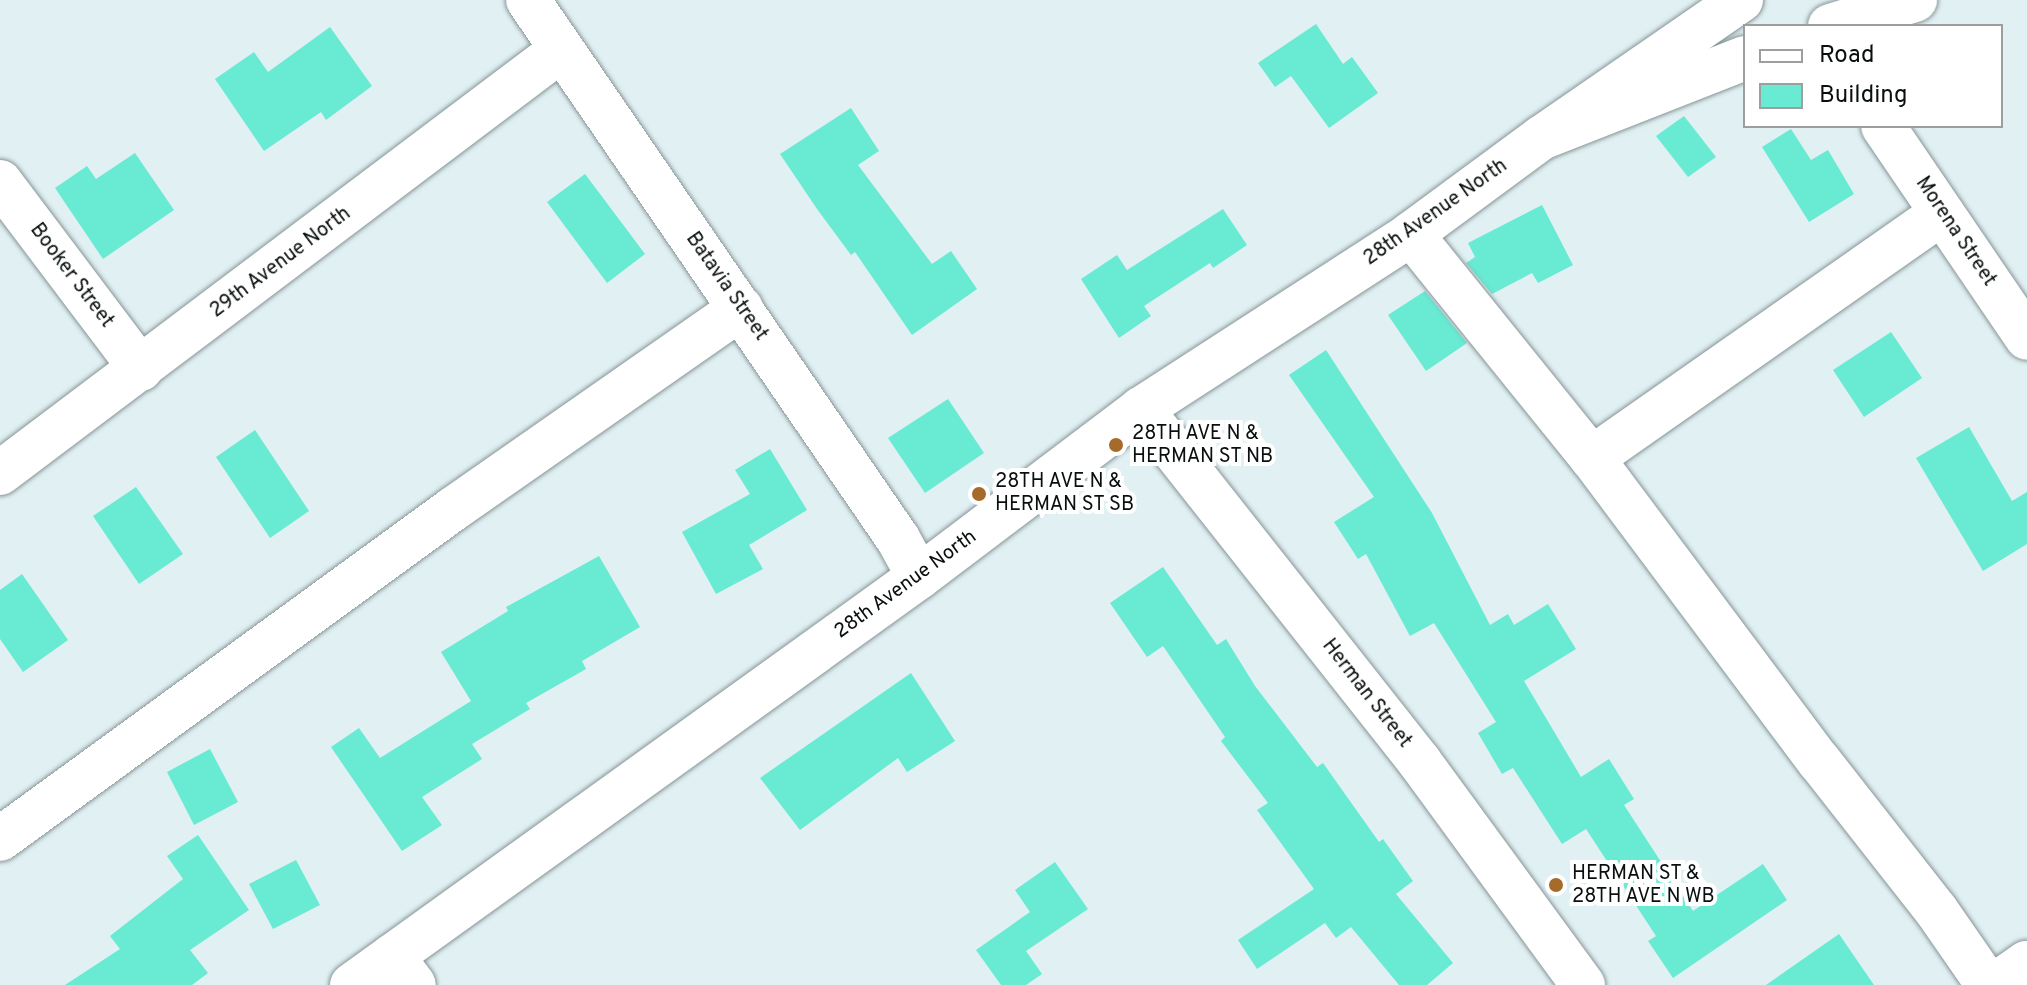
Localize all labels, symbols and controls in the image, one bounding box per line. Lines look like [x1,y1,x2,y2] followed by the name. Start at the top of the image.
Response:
[1743,24,2003,128] legend
[1819,41,1875,71] text: Road
[1819,81,1908,111] text: Building
[1359,154,1513,272] street label: 28th Avenue North
[1910,173,2000,291] street label: Morena Street
[206,202,356,324] street label: 29th Avenue North
[24,219,118,333] street label: Booker Street
[680,228,772,346] street label: Batavia Street
[1132,422,1274,469] place label: 28TH AVE N & HERMAN ST NB
[1107,436,1125,454] marker: 28TH AVE N & HERMAN ST NB
[995,470,1135,517] place label: 28TH AVE N & HERMAN ST SB
[970,485,988,503] marker: 28TH AVE N & HERMAN ST SB
[830,525,982,645] street label: 28th Avenue North
[1316,635,1416,753] street label: Herman Street
[1572,862,1716,909] place label: HERMAN ST & 28TH AVE N WB
[1547,876,1565,894] marker: HERMAN ST & 28TH AVE N WB

